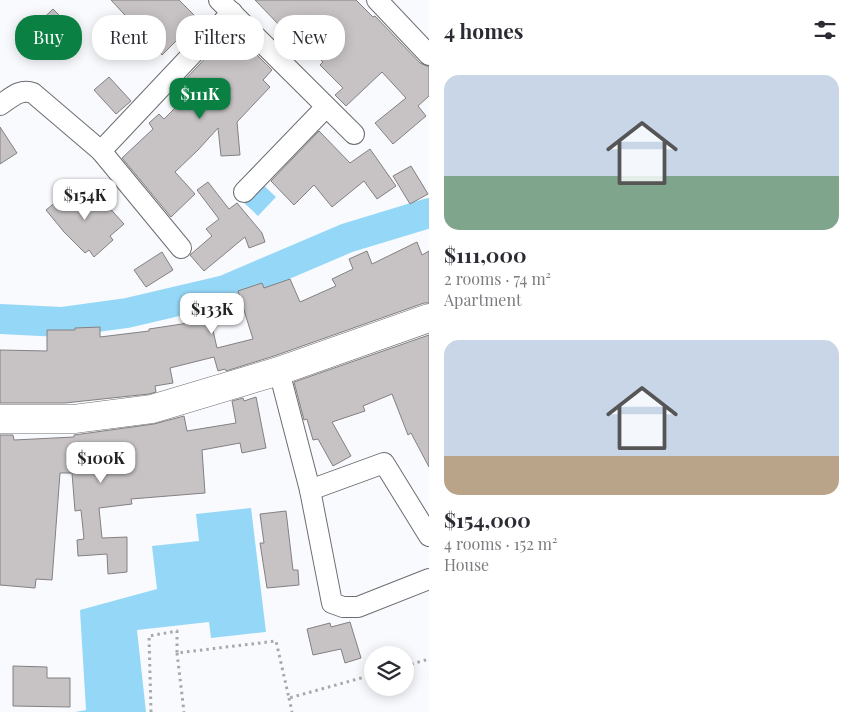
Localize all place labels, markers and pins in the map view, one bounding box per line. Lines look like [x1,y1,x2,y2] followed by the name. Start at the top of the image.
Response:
[165,78,235,120] pin: $111K
[50,178,120,221] pin: $154K
[177,292,247,335] pin: $133K
[66,442,136,484] pin: $100K

